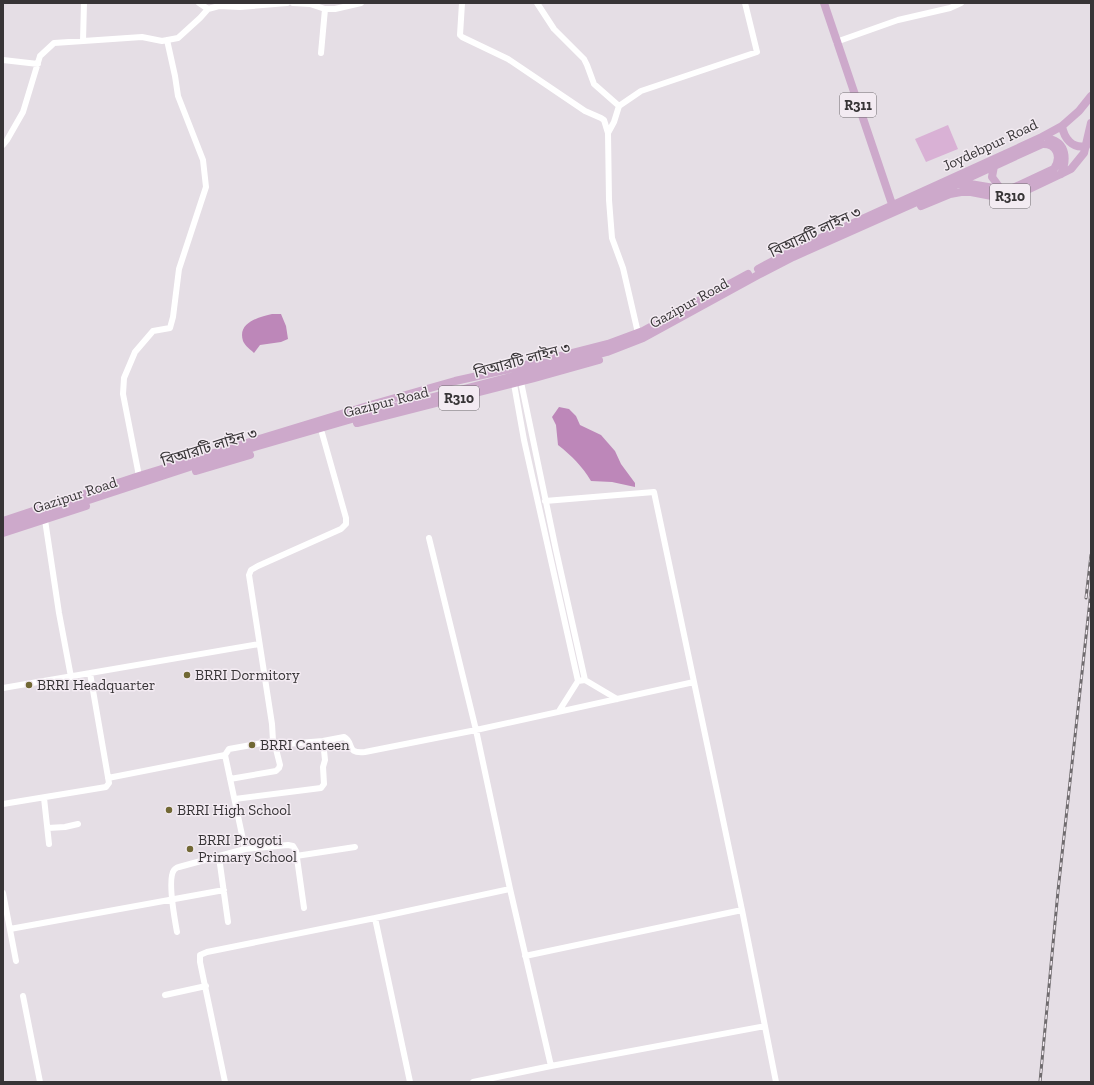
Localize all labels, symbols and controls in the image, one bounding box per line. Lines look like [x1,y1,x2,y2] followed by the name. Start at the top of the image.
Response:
[840,93,876,117] road number: R311
[939,115,1041,175] street label: Joydebpur Road
[990,184,1030,208] road number: R310
[765,203,864,262] street label: বিআরটি লাইন ৩
[647,274,732,332] street label: Gazipur Road
[471,338,572,382] street label: বিআরটি লাইন ৩
[342,383,431,421] street label: Gazipur Road
[439,386,479,410] road number: R310
[158,424,259,470] street label: বিআরটি লাইন ৩
[31,473,120,517] street label: Gazipur Road
[195,666,300,684] place label: BRRI Dormitory
[182,670,192,680] marker: BRRI Dormitory
[37,676,155,694] place label: BRRI Headquarter
[24,680,34,690] marker: BRRI Headquarter
[260,736,350,754] place label: BRRI Canteen
[247,740,257,750] marker: BRRI Canteen
[177,801,291,819] place label: BRRI High School
[164,805,174,815] marker: BRRI High School
[198,831,297,866] place label: BRRI Progoti Primary School
[185,844,195,854] marker: BRRI Progoti Primary School

